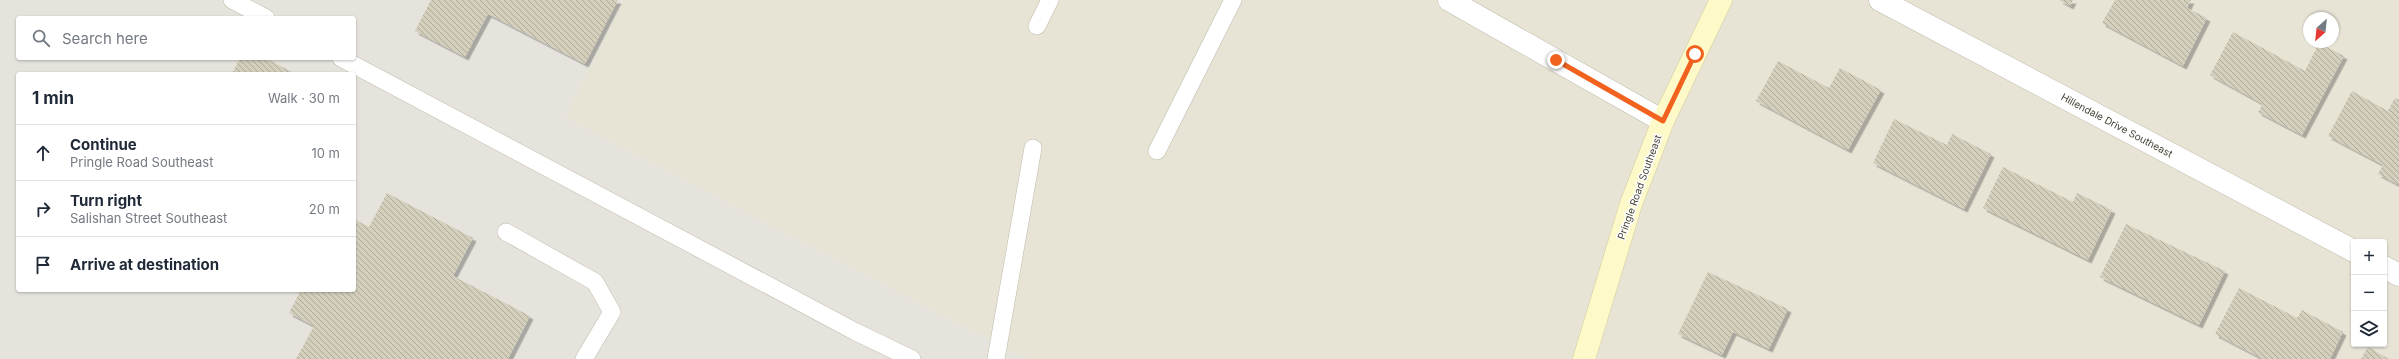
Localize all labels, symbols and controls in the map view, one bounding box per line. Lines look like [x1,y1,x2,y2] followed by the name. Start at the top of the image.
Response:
[2303,12,2339,48] north arrow
[16,16,356,60] search box
[30,27,52,49] icon: search
[62,29,148,48] text: Search here
[1686,45,1704,63] route start
[1547,51,1565,69] route end
[32,88,74,108] text: 1 min
[268,90,340,106] text: Walk · 30 m
[2059,90,2175,160] street label: Hillendale Drive Southeast
[1614,132,1664,241] street label: Pringle Road Southeast
[70,135,137,154] text: Continue
[32,142,54,164] icon: ahead
[311,145,340,161] text: 10 m
[70,154,213,170] text: Pringle Road Southeast
[70,191,142,210] text: Turn right
[32,198,54,220] icon: right
[309,201,340,217] text: 20 m
[70,210,227,226] text: Salishan Street Southeast
[2351,239,2387,347] map controls
[2351,239,2387,275] button: +
[32,254,54,276] icon: arrive
[70,255,219,274] text: Arrive at destination
[2351,275,2387,311] button: −
[2351,311,2387,347] button: layers

